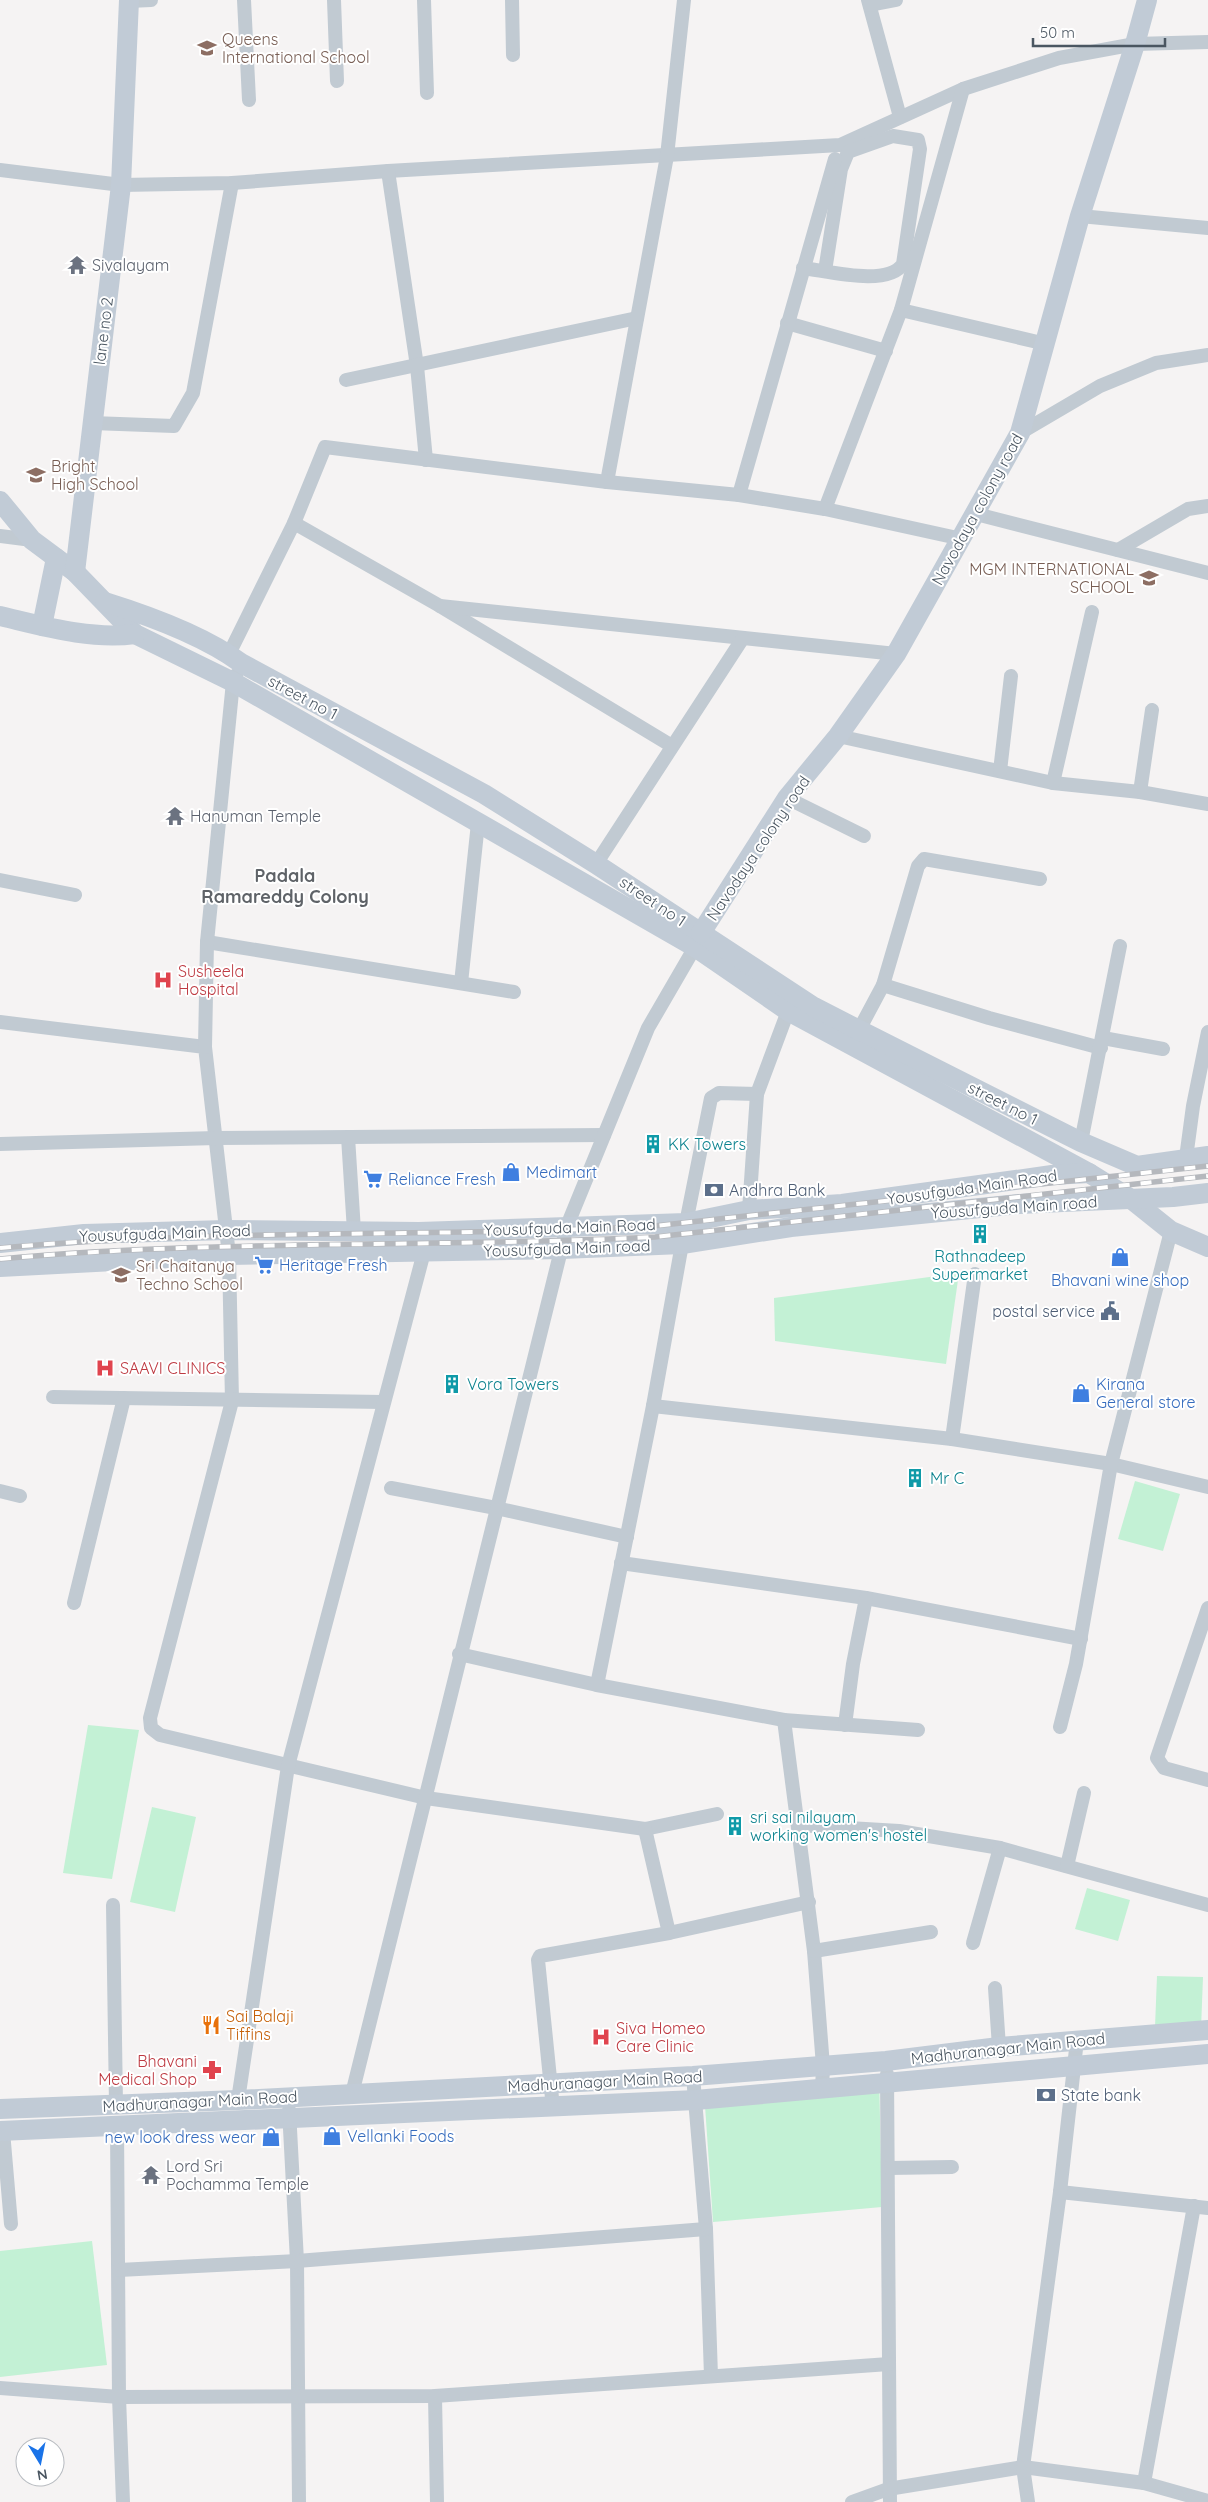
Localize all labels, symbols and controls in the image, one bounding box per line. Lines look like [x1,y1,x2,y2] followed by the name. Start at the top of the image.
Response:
[1033,15,1166,47] scale bar
[1040,23,1075,42] text: 50 m
[222,29,370,67] place label: Queens International School
[196,37,218,59] school or university icon: Queens International School
[66,254,88,276] temple icon: Sivalayam
[92,255,169,275] place label: Sivalayam
[89,296,117,366] street label: lane no 2
[927,430,1027,588] street label: Navodaya colony road
[51,456,139,494] place label: Bright High School
[25,464,47,486] school or university icon: Bright High School
[969,559,1134,597] place label: MGM INTERNATIONAL SCHOOL
[1138,567,1160,589] school or university icon: MGM INTERNATIONAL SCHOOL
[265,670,341,724] street label: street no 1
[702,772,814,924] street label: Navodaya colony road
[164,805,186,827] temple icon: Hanuman Temple
[190,806,321,826] place label: Hanuman Temple
[201,864,369,908] district label: Padala Ramareddy Colony
[616,872,690,930] street label: street no 1
[178,961,244,999] place label: Susheela Hospital
[152,969,174,991] hospital icon: Susheela Hospital
[965,1077,1041,1129] street label: street no 1
[642,1133,664,1155] building icon: KK Towers
[668,1134,746,1154] place label: KK Towers
[500,1161,522,1183] shop icon: Medimart
[526,1162,597,1182] place label: Medimart
[886,1165,1058,1209] street label: Yousufguda Main Road
[362,1168,384,1190] supermarket icon: Reliance Fresh
[388,1169,496,1189] place label: Reliance Fresh
[703,1179,725,1201] bank icon: Andhra Bank
[729,1180,825,1200] place label: Andhra Bank
[930,1191,1098,1223] street label: Yousufguda Main road
[484,1214,656,1240] street label: Yousufguda Main Road
[79,1220,251,1246] street label: Yousufguda Main Road
[969,1223,991,1245] building icon: Rathnadeep Supermarket
[483,1235,651,1261] street label: Yousufguda Main road
[932,1246,1028,1284] place label: Rathnadeep Supermarket
[1109,1246,1131,1268] shop icon: Bhavani wine shop
[253,1254,275,1276] supermarket icon: Heritage Fresh
[279,1255,388,1275] place label: Heritage Fresh
[136,1256,243,1294] place label: Sri Chaitanya Techno School
[110,1264,132,1286] school or university icon: Sri Chaitanya Techno School
[1051,1270,1189,1290] place label: Bhavani wine shop
[1099,1300,1121,1322] public building icon: postal service
[992,1301,1095,1321] place label: postal service
[94,1357,116,1379] hospital icon: SAAVI CLINICS
[120,1358,225,1378] place label: SAAVI CLINICS
[441,1373,463,1395] building icon: Vora Towers
[467,1374,559,1394] place label: Vora Towers
[1096,1374,1196,1412] place label: Kirana General store
[1070,1382,1092,1404] shop icon: Kirana General store
[904,1467,926,1489] building icon: Mr C
[930,1468,964,1488] place label: Mr C
[750,1807,927,1845] place label: sri sai nilayam working women's hostel
[724,1815,746,1837] building icon: sri sai nilayam working women's hostel
[226,2006,294,2044] place label: Sai Balaji Tiffins
[200,2014,222,2036] restaurant icon: Sai Balaji Tiffins
[616,2018,705,2056] place label: Siva Homeo Care Clinic
[590,2026,612,2048] hospital icon: Siva Homeo Care Clinic
[910,2028,1106,2068] street label: Madhuranagar Main Road
[98,2051,197,2089] place label: Bhavani Medical Shop
[201,2059,223,2081] pharmacy icon: Bhavani Medical Shop
[507,2066,703,2096] street label: Madhuranagar Main Road
[1035,2084,1057,2106] bank icon: State bank
[1061,2085,1141,2105] place label: State bank
[102,2086,298,2116] street label: Madhuranagar Main Road
[321,2125,343,2147] shop icon: Vellanki Foods
[260,2126,282,2148] shop icon: new look dress wear
[347,2126,454,2146] place label: Vellanki Foods
[105,2127,256,2147] place label: new look dress wear
[166,2156,309,2194] place label: Lord Sri Pochamma Temple
[140,2164,162,2186] temple icon: Lord Sri Pochamma Temple
[15,2437,65,2487] north arrow
[36,2465,49,2485] text: N

